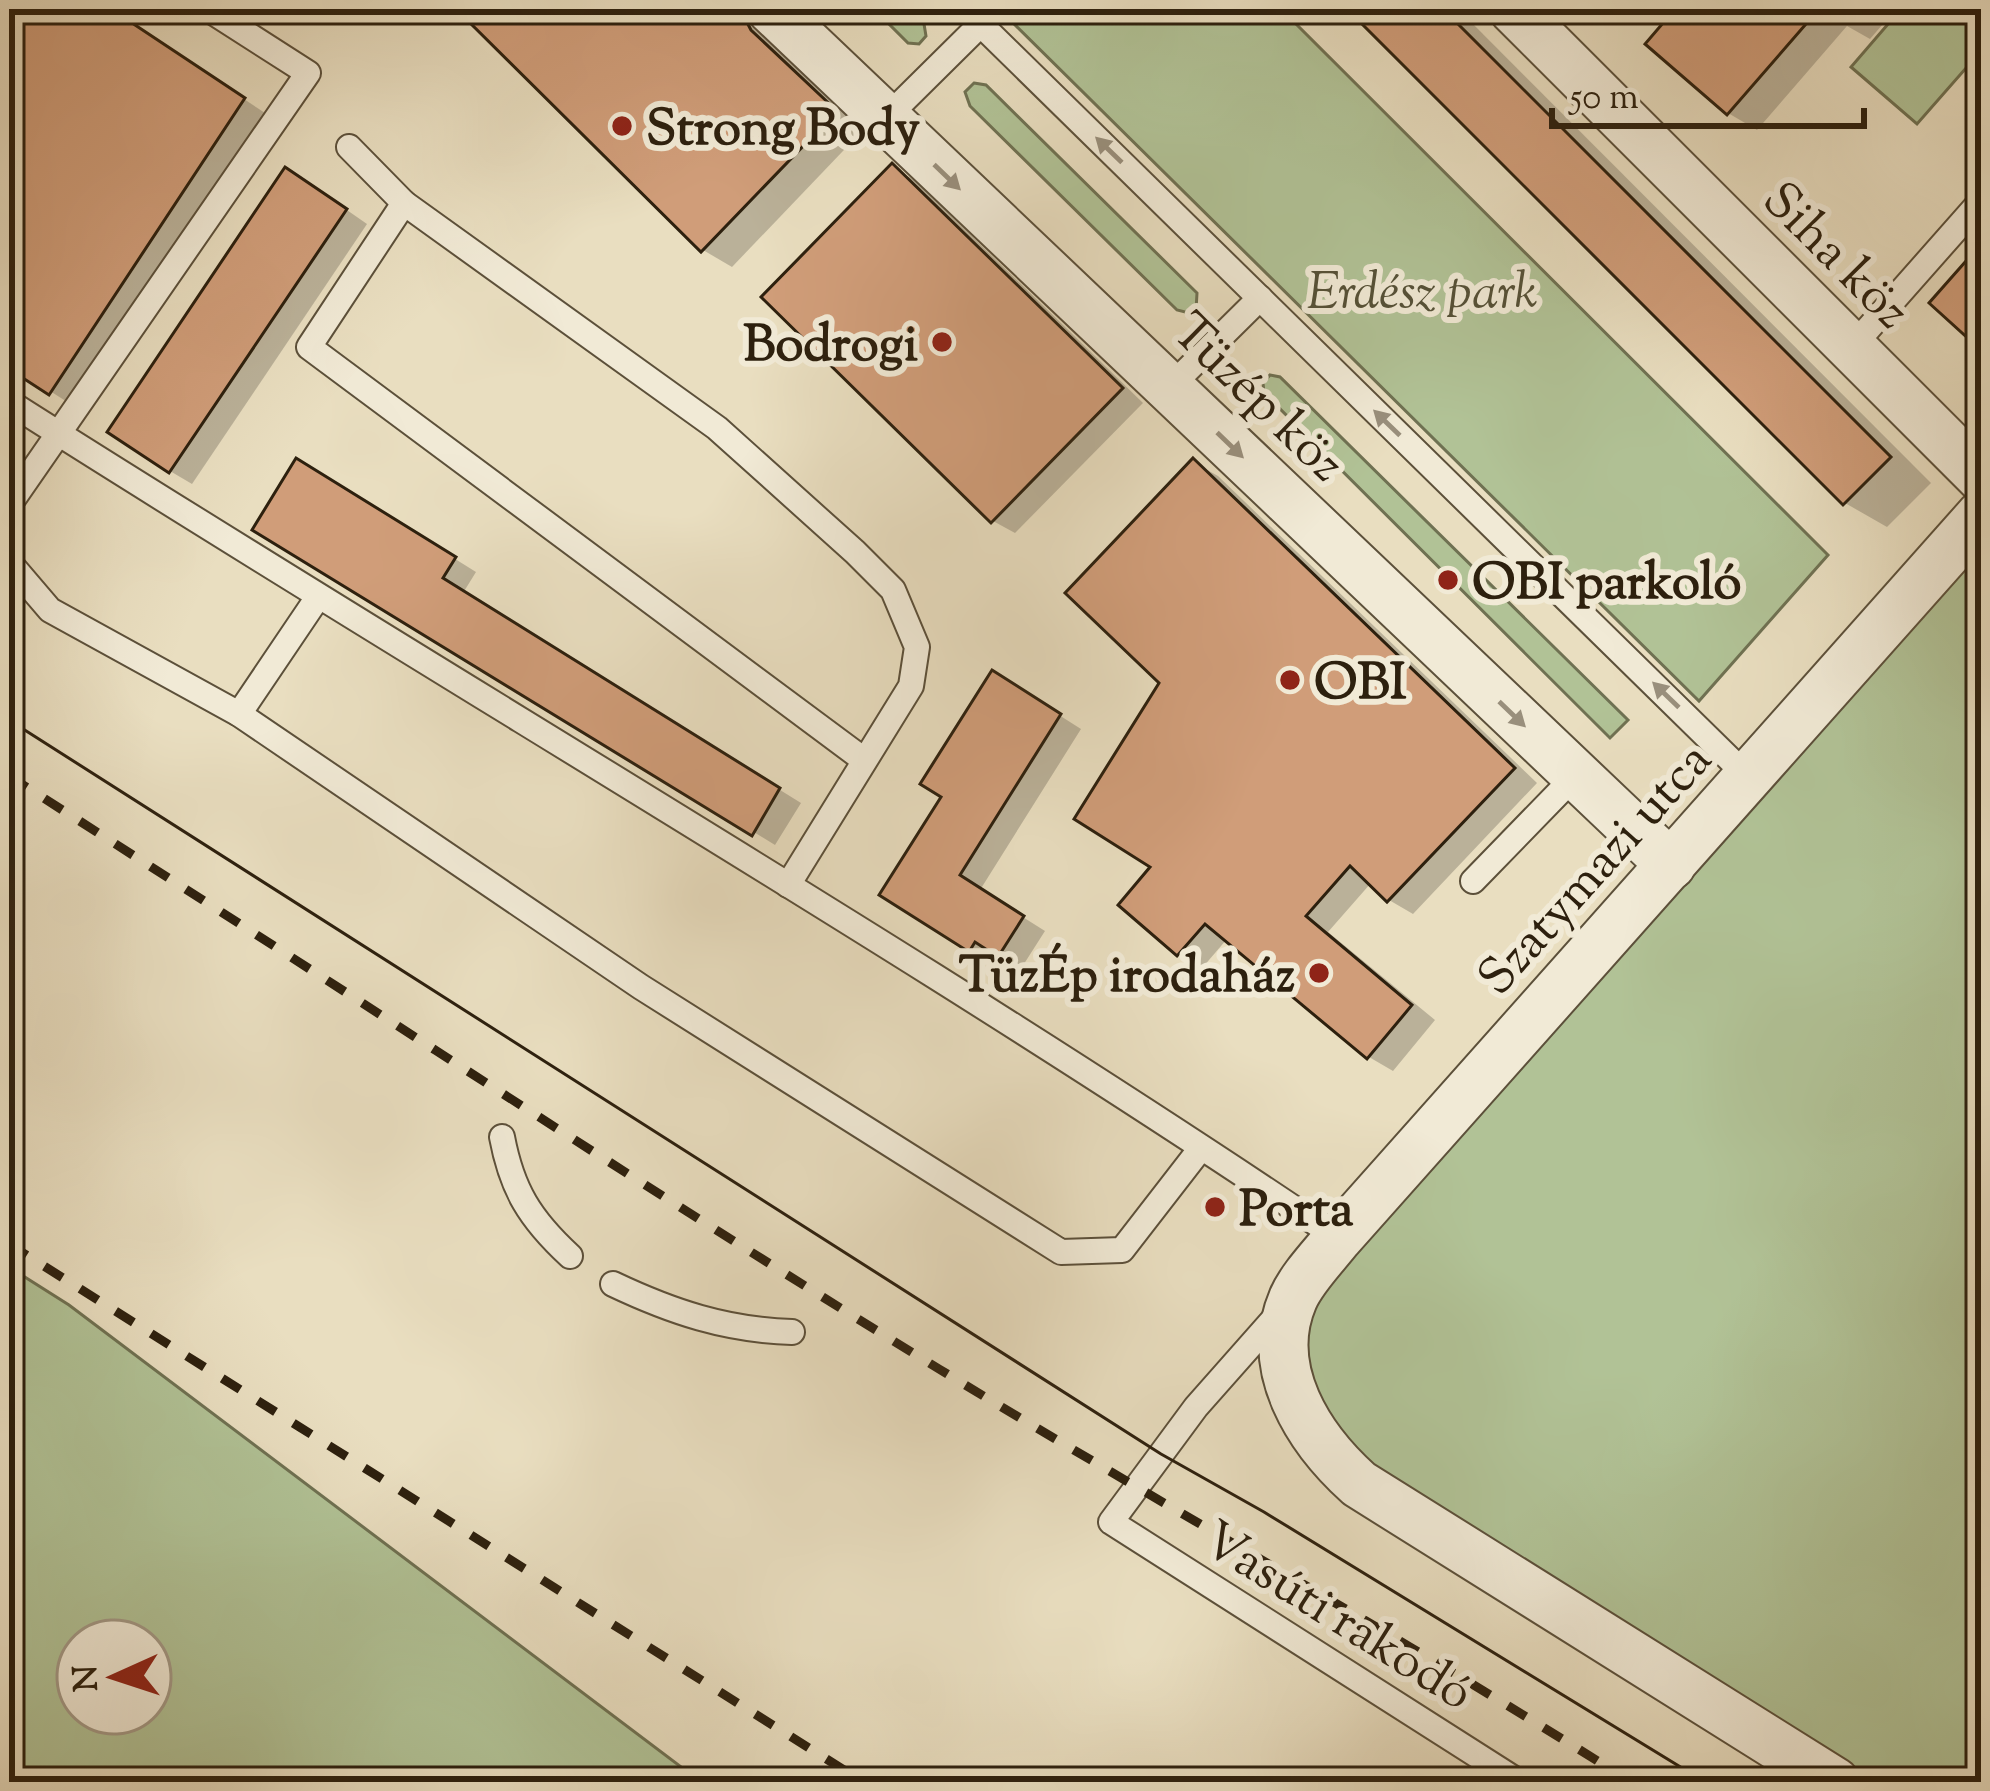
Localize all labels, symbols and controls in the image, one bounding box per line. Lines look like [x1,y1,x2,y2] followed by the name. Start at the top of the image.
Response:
[1552,54,1864,128] scale bar
[1568,73,1639,125] text: 50 m
[646,95,921,168] place label: Strong Body
[609,113,635,139] marker: Strong Body
[1095,136,1123,164] one-way arrow
[932,162,961,190] one-way arrow
[1744,167,1925,348] street label: Siha köz
[1306,258,1538,331] park label: Erdész park
[1153,299,1359,501] street label: Tüzép köz
[743,311,919,384] place label: Bodrogi
[929,329,955,355] marker: Bodrogi
[1373,409,1402,437] one-way arrow
[1215,431,1244,459] one-way arrow
[1472,549,1741,622] place label: OBI parkoló
[1435,567,1461,593] marker: OBI parkoló
[1314,649,1407,722] place label: OBI
[1277,667,1303,693] marker: OBI
[1652,682,1681,710] one-way arrow
[1497,700,1526,728] one-way arrow
[1463,728,1731,1014] street label: Szatymazi utca
[959,942,1295,1015] place label: TüzÉp irodaház
[1306,960,1332,986] marker: TüzÉp irodaház
[1239,1176,1354,1249] place label: Porta
[1202,1194,1228,1220] marker: Porta
[1186,1506,1486,1731] street label: Vasúti rakodó
[54,1617,174,1737] north arrow
[63,1664,113,1693] text: N

